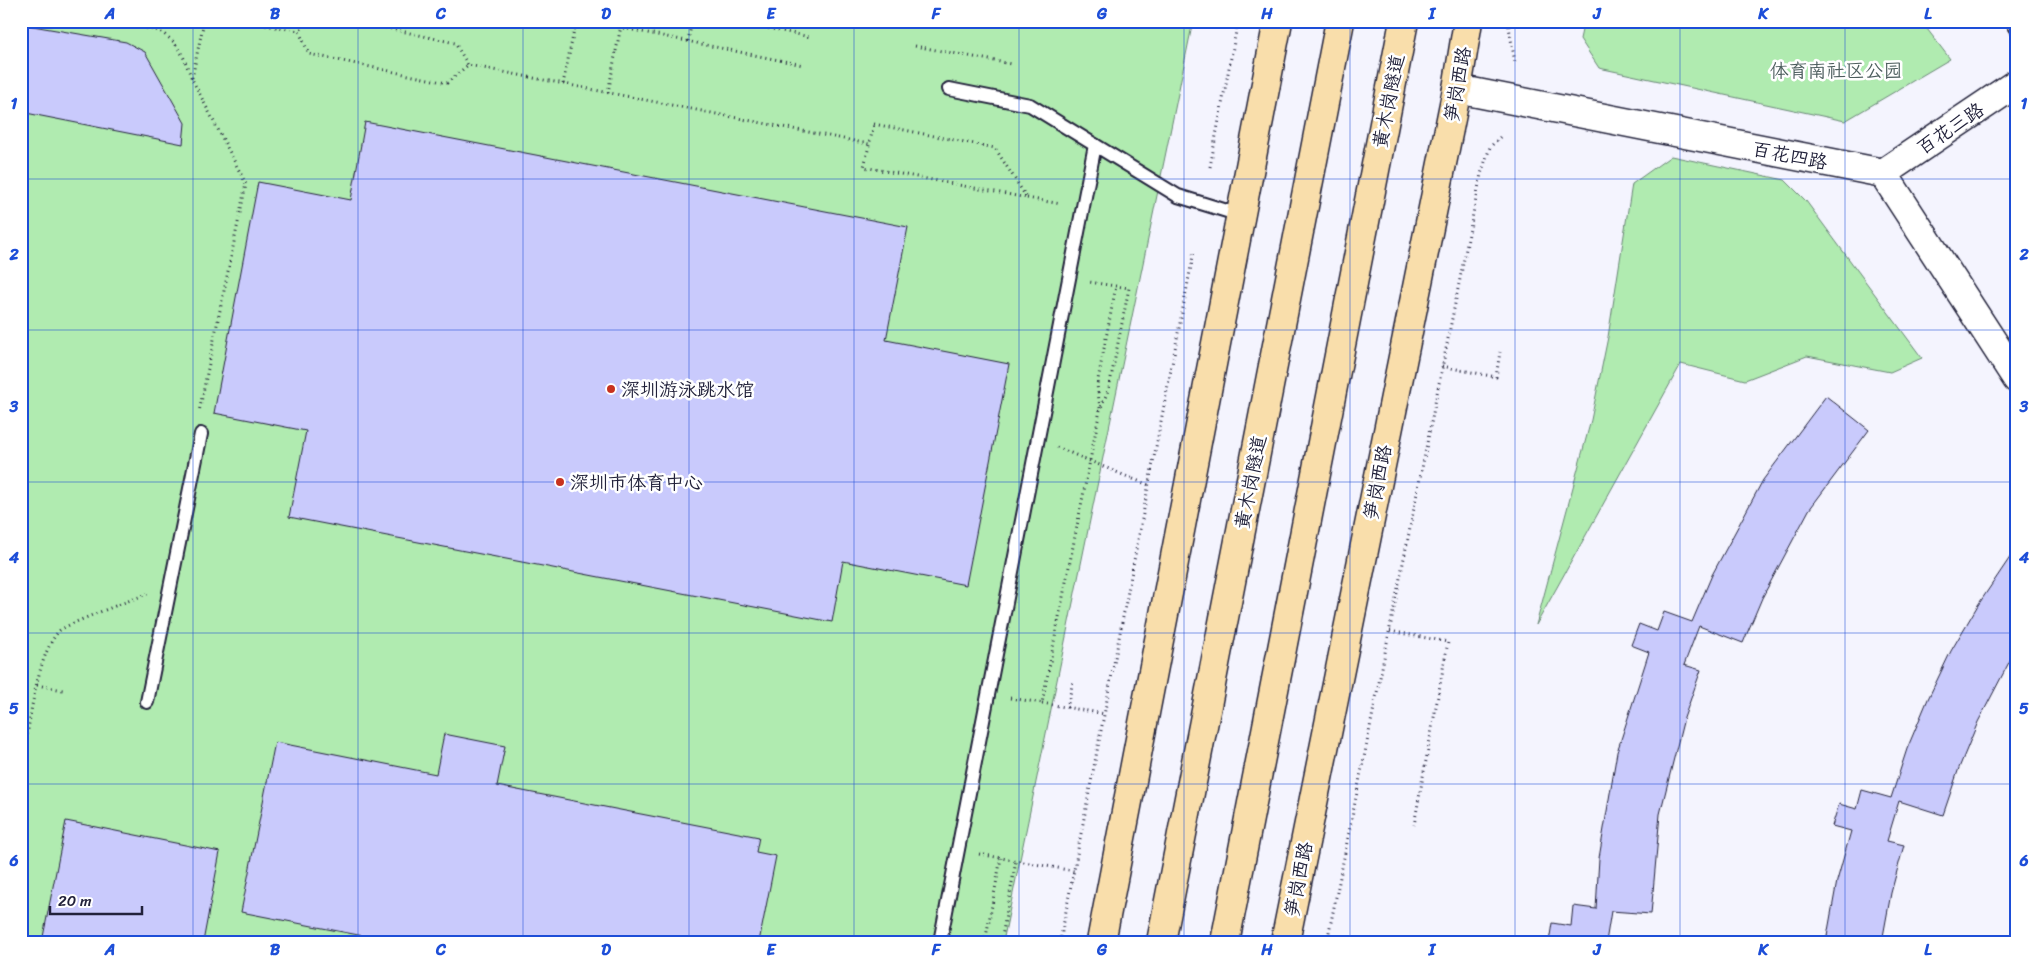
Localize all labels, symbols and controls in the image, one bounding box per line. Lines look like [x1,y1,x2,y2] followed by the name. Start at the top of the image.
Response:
[104,0,115,28] text: A
[270,0,281,28] text: B
[435,0,447,28] text: C
[601,0,611,28] text: D
[767,0,777,28] text: E
[931,0,942,28] text: F
[1096,0,1108,28] text: G
[1260,0,1273,28] text: H
[1428,0,1437,28] text: I
[1592,0,1602,28] text: J
[1757,0,1769,28] text: K
[1924,0,1932,28] text: L
[1435,44,1480,124] street label: 笋岗西路
[1363,51,1414,151] street label: 黄木岗隧道
[1769,54,1903,87] park label: 体育南社区公园
[11,89,18,118] text: 1
[2021,89,2028,118] text: 1
[1910,93,1991,163] street label: 百花三路
[1749,132,1830,179] street label: 百花四路
[8,240,19,269] text: 2
[2018,240,2029,269] text: 2
[621,373,754,406] place label: 深圳游泳跳水馆
[605,383,617,395] marker: 深圳游泳跳水馆
[9,392,19,421] text: 3
[2019,392,2029,421] text: 3
[1225,432,1276,532] street label: 黄木岗隧道
[1354,442,1401,523] street label: 笋岗西路
[570,466,703,499] place label: 深圳市体育中心
[554,476,566,488] marker: 深圳市体育中心
[8,543,19,572] text: 4
[2018,543,2029,572] text: 4
[9,694,19,723] text: 5
[2019,694,2029,723] text: 5
[1275,839,1322,920] street label: 笋岗西路
[8,846,19,875] text: 6
[2018,846,2029,875] text: 6
[50,883,142,915] scale bar
[58,888,92,914] text: 20 m
[104,935,115,963] text: A
[270,935,281,963] text: B
[435,935,447,963] text: C
[601,935,611,963] text: D
[767,935,777,963] text: E
[931,935,942,963] text: F
[1096,935,1108,963] text: G
[1260,935,1273,963] text: H
[1428,935,1437,963] text: I
[1592,935,1602,963] text: J
[1757,935,1769,963] text: K
[1924,935,1932,963] text: L

